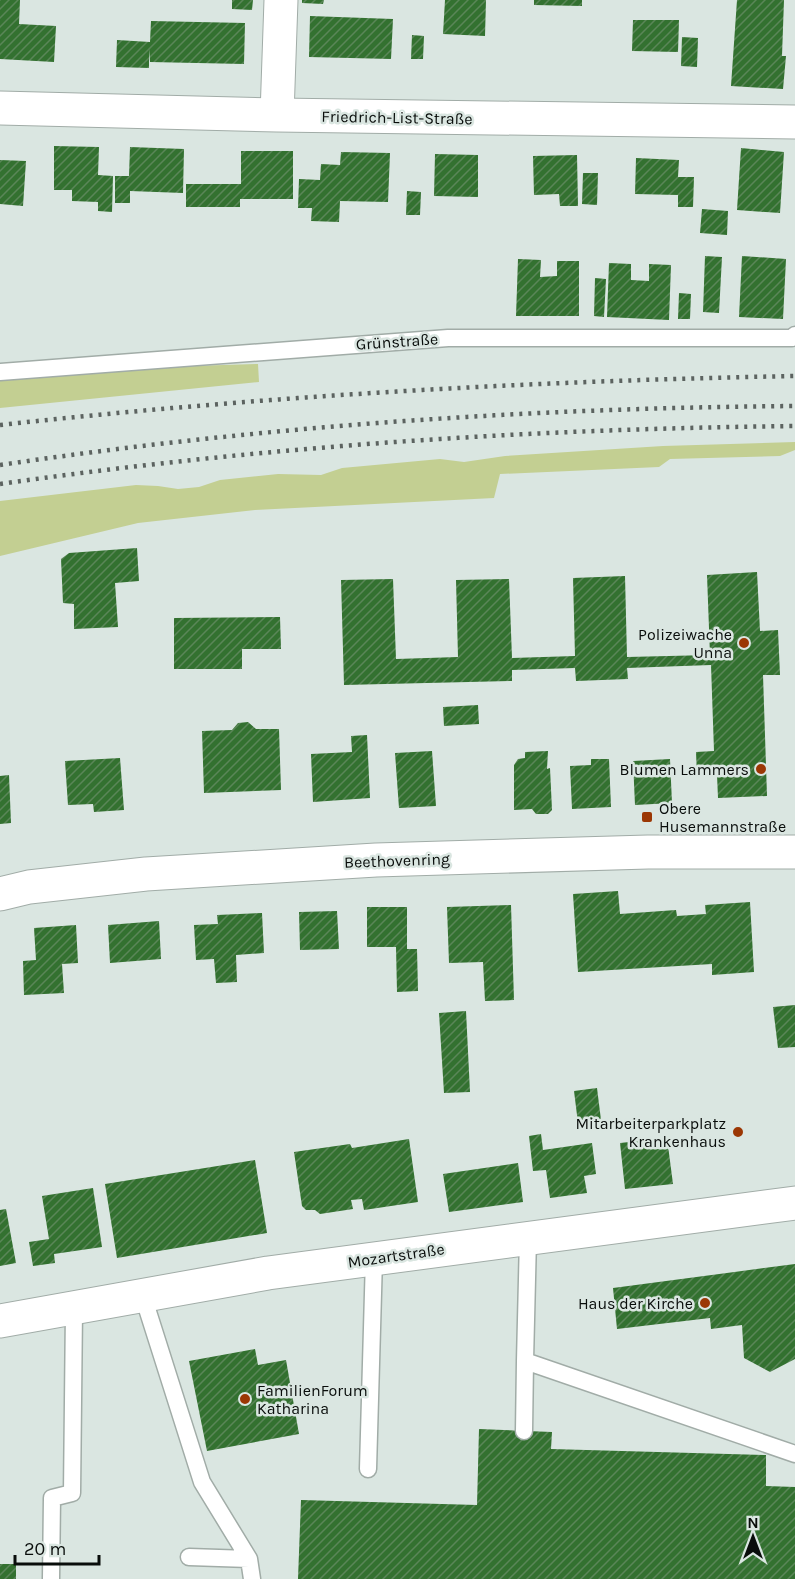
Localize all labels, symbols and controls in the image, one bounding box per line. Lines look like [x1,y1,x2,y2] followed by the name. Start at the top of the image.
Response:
[321,107,473,128] street label: Friedrich-List-Straße
[355,329,439,354] street label: Grünstraße
[638,625,732,662] place label: Polizeiwache Unna
[737,636,751,650] marker: Polizeiwache Unna
[620,760,749,779] place label: Blumen Lammers
[754,762,768,776] marker: Blumen Lammers
[659,799,786,836] place label: Obere Husemannstraße
[640,810,654,824] marker: Obere Husemannstraße
[344,849,450,872] street label: Beethovenring
[575,1114,726,1151] place label: Mitarbeiterparkplatz Krankenhaus
[731,1125,745,1139] marker: Mitarbeiterparkplatz Krankenhaus
[346,1239,446,1272] street label: Mozartstraße
[578,1294,693,1313] place label: Haus der Kirche
[698,1296,712,1310] marker: Haus der Kirche
[257,1381,368,1418] place label: FamilienForum Katharina
[238,1392,252,1406] marker: FamilienForum Katharina
[723,1507,783,1567] north arrow
[747,1513,759,1532] text: N
[15,1528,99,1566] scale bar
[24,1538,66,1560] text: 20 m

